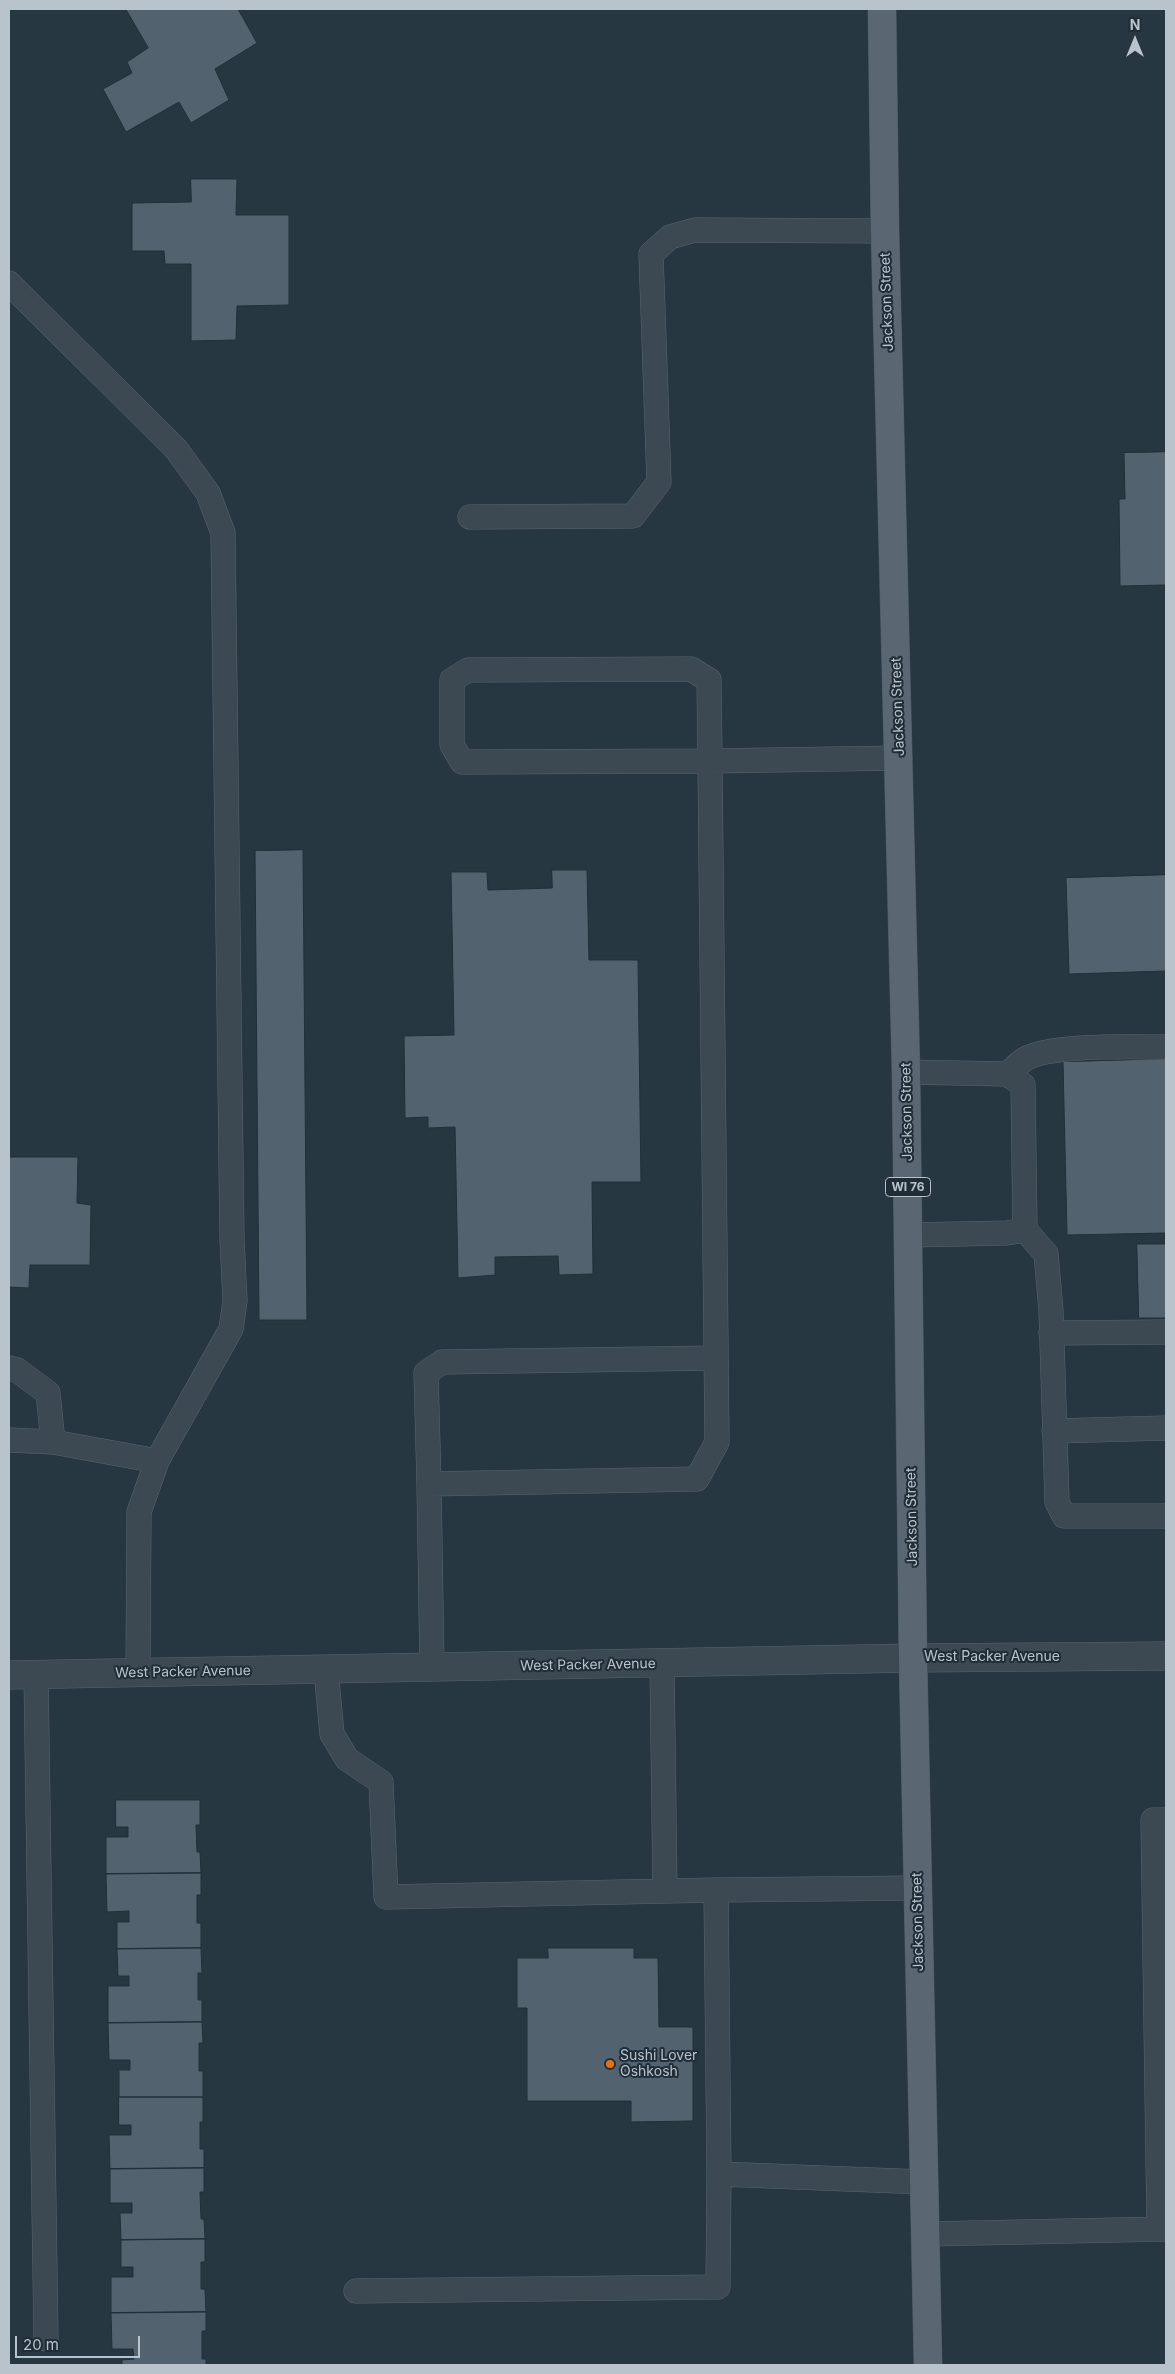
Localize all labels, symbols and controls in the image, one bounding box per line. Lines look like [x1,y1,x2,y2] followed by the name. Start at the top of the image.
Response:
[1110,15,1160,65] north arrow
[1130,16,1140,33] text: N
[877,252,897,352] street label: Jackson Street
[888,657,908,757] street label: Jackson Street
[898,1062,916,1162] street label: Jackson Street
[886,1178,930,1196] road number: WI 76
[903,1467,921,1567] street label: Jackson Street
[924,1649,1060,1665] street label: West Packer Avenue
[520,1655,656,1675] street label: West Packer Avenue
[115,1662,251,1682] street label: West Packer Avenue
[909,1872,927,1972] street label: Jackson Street
[620,2048,697,2080] place label: Sushi Lover Oshkosh
[604,2058,616,2070] marker: Sushi Lover Oshkosh
[18,2326,142,2358] scale bar
[23,2335,59,2354] text: 20 m

